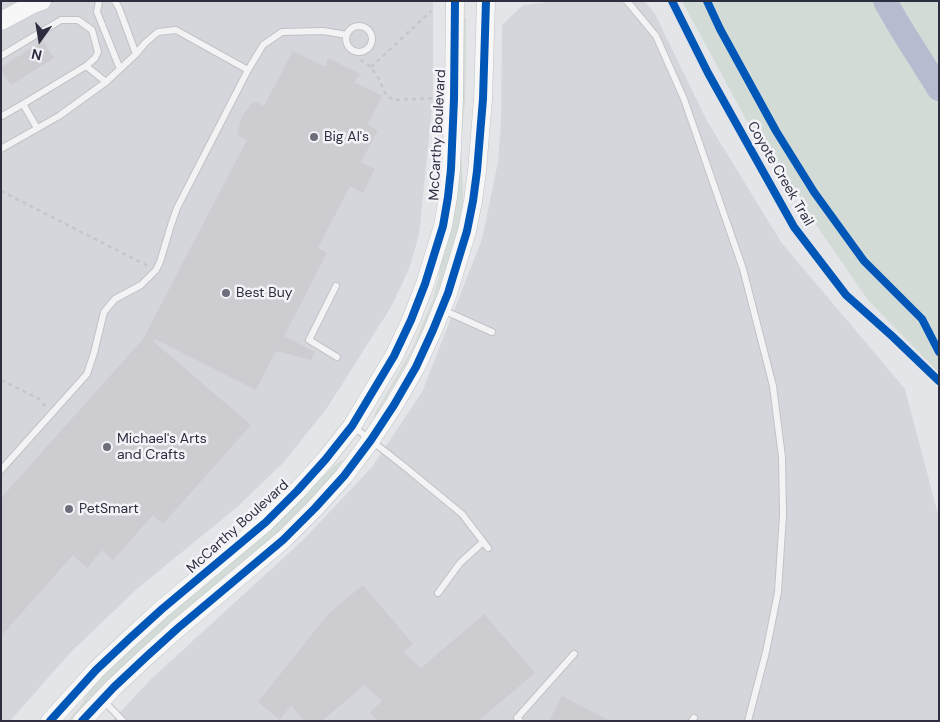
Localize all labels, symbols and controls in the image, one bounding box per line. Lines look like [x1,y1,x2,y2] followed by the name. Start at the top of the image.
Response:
[15,15,65,65] north arrow
[30,45,44,65] text: N
[426,69,450,201] street label: McCarthy Boulevard
[743,119,817,229] street label: Coyote Creek Trail
[324,129,369,145] place label: Big Al's
[308,131,320,143] marker: Big Al's
[236,285,293,301] place label: Best Buy
[220,287,232,299] marker: Best Buy
[117,431,207,464] place label: Michael's Arts and Crafts
[101,441,113,453] marker: Michael's Arts and Crafts
[184,477,292,577] street label: McCarthy Boulevard
[79,501,139,517] place label: PetSmart
[63,503,75,515] marker: PetSmart

